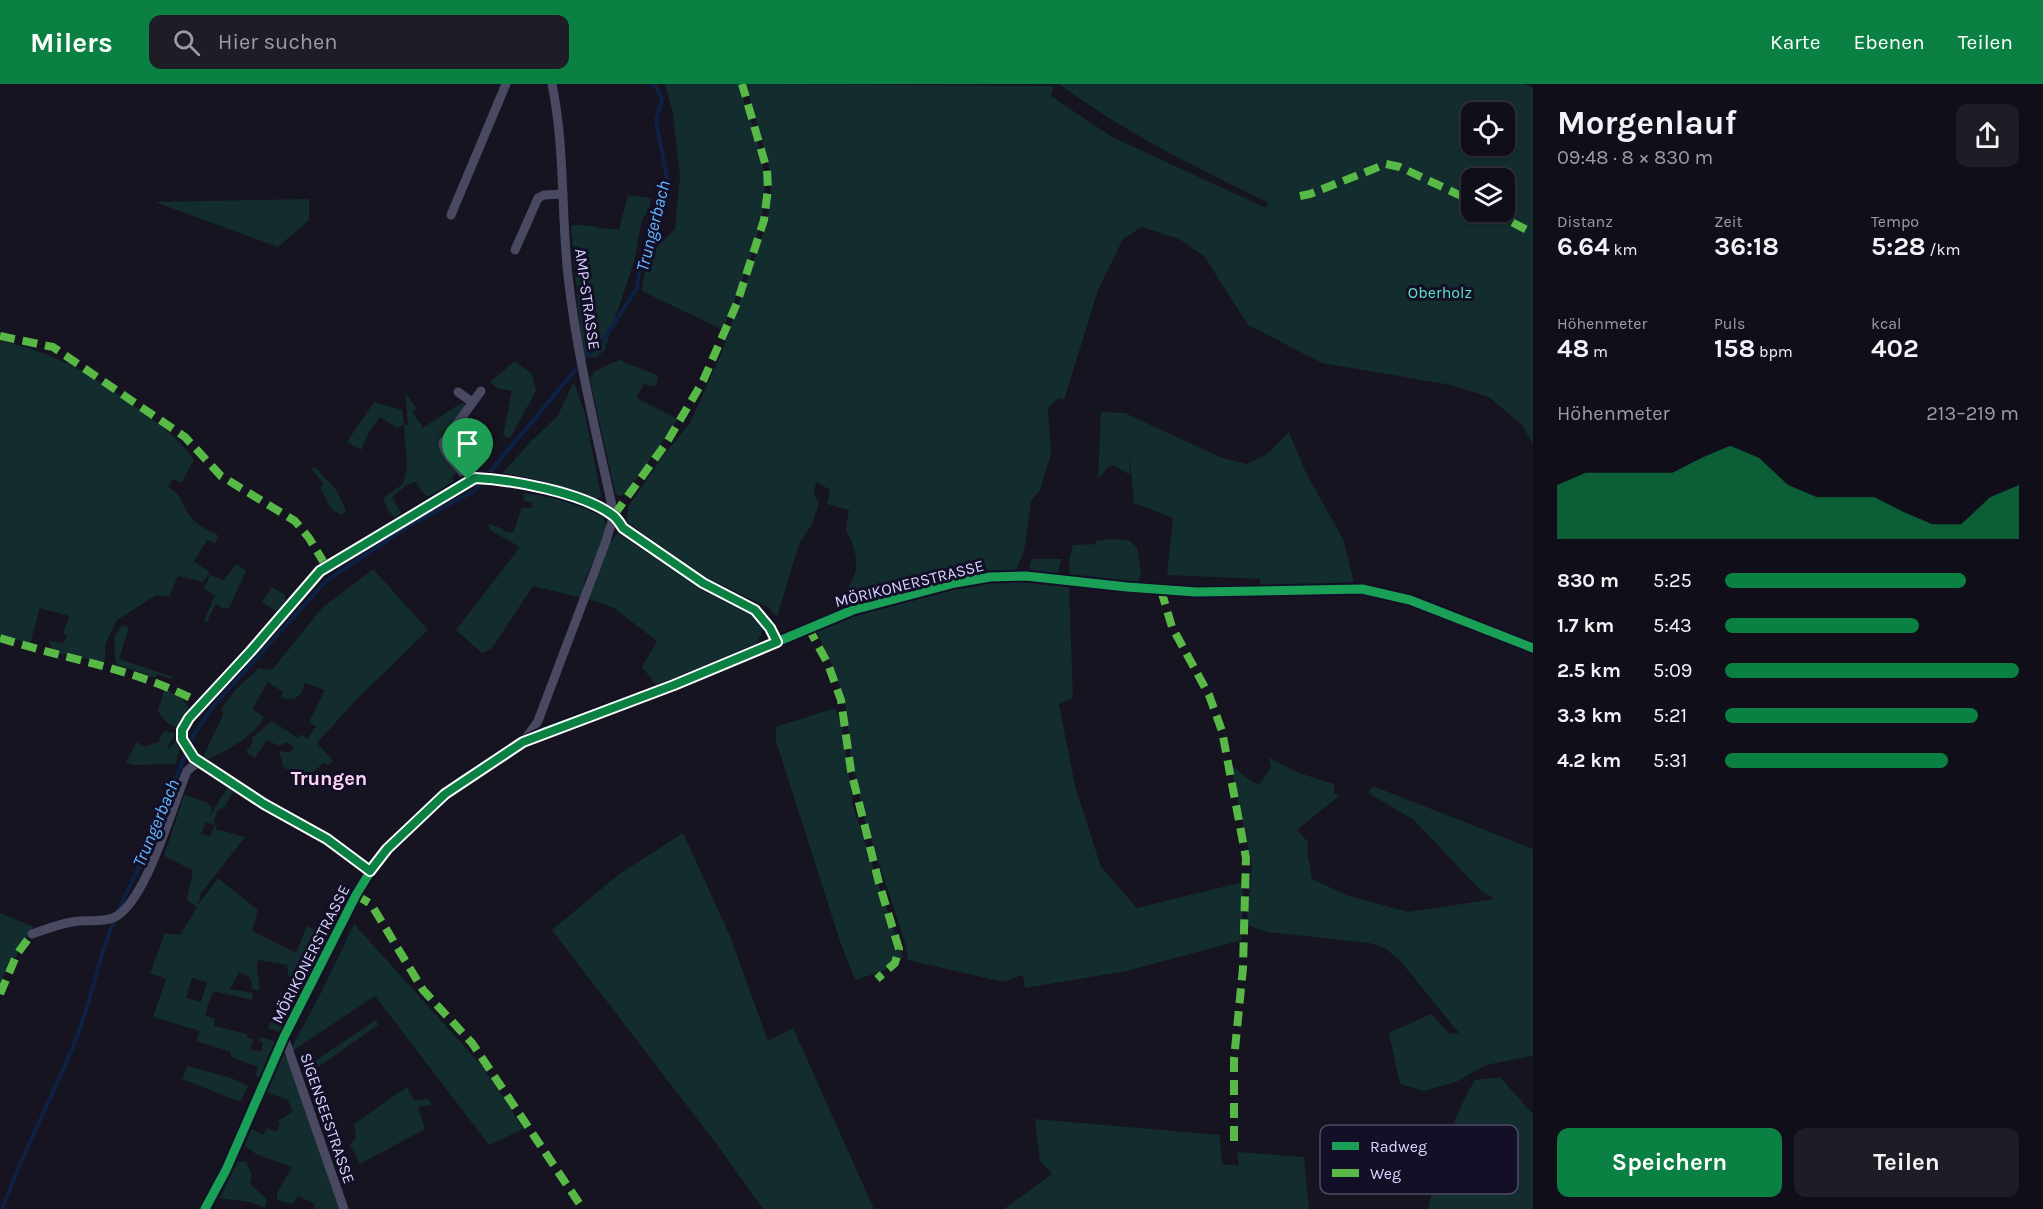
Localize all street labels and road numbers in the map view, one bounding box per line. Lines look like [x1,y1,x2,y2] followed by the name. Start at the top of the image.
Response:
[571,247,604,351] street label: AMP-STRASSE
[833,556,986,611] street label: MÖRIKONERSTRASSE
[267,882,354,1027] street label: MÖRIKONERSTRASSE
[296,1050,359,1186] street label: SIGENSEESTRASSE

